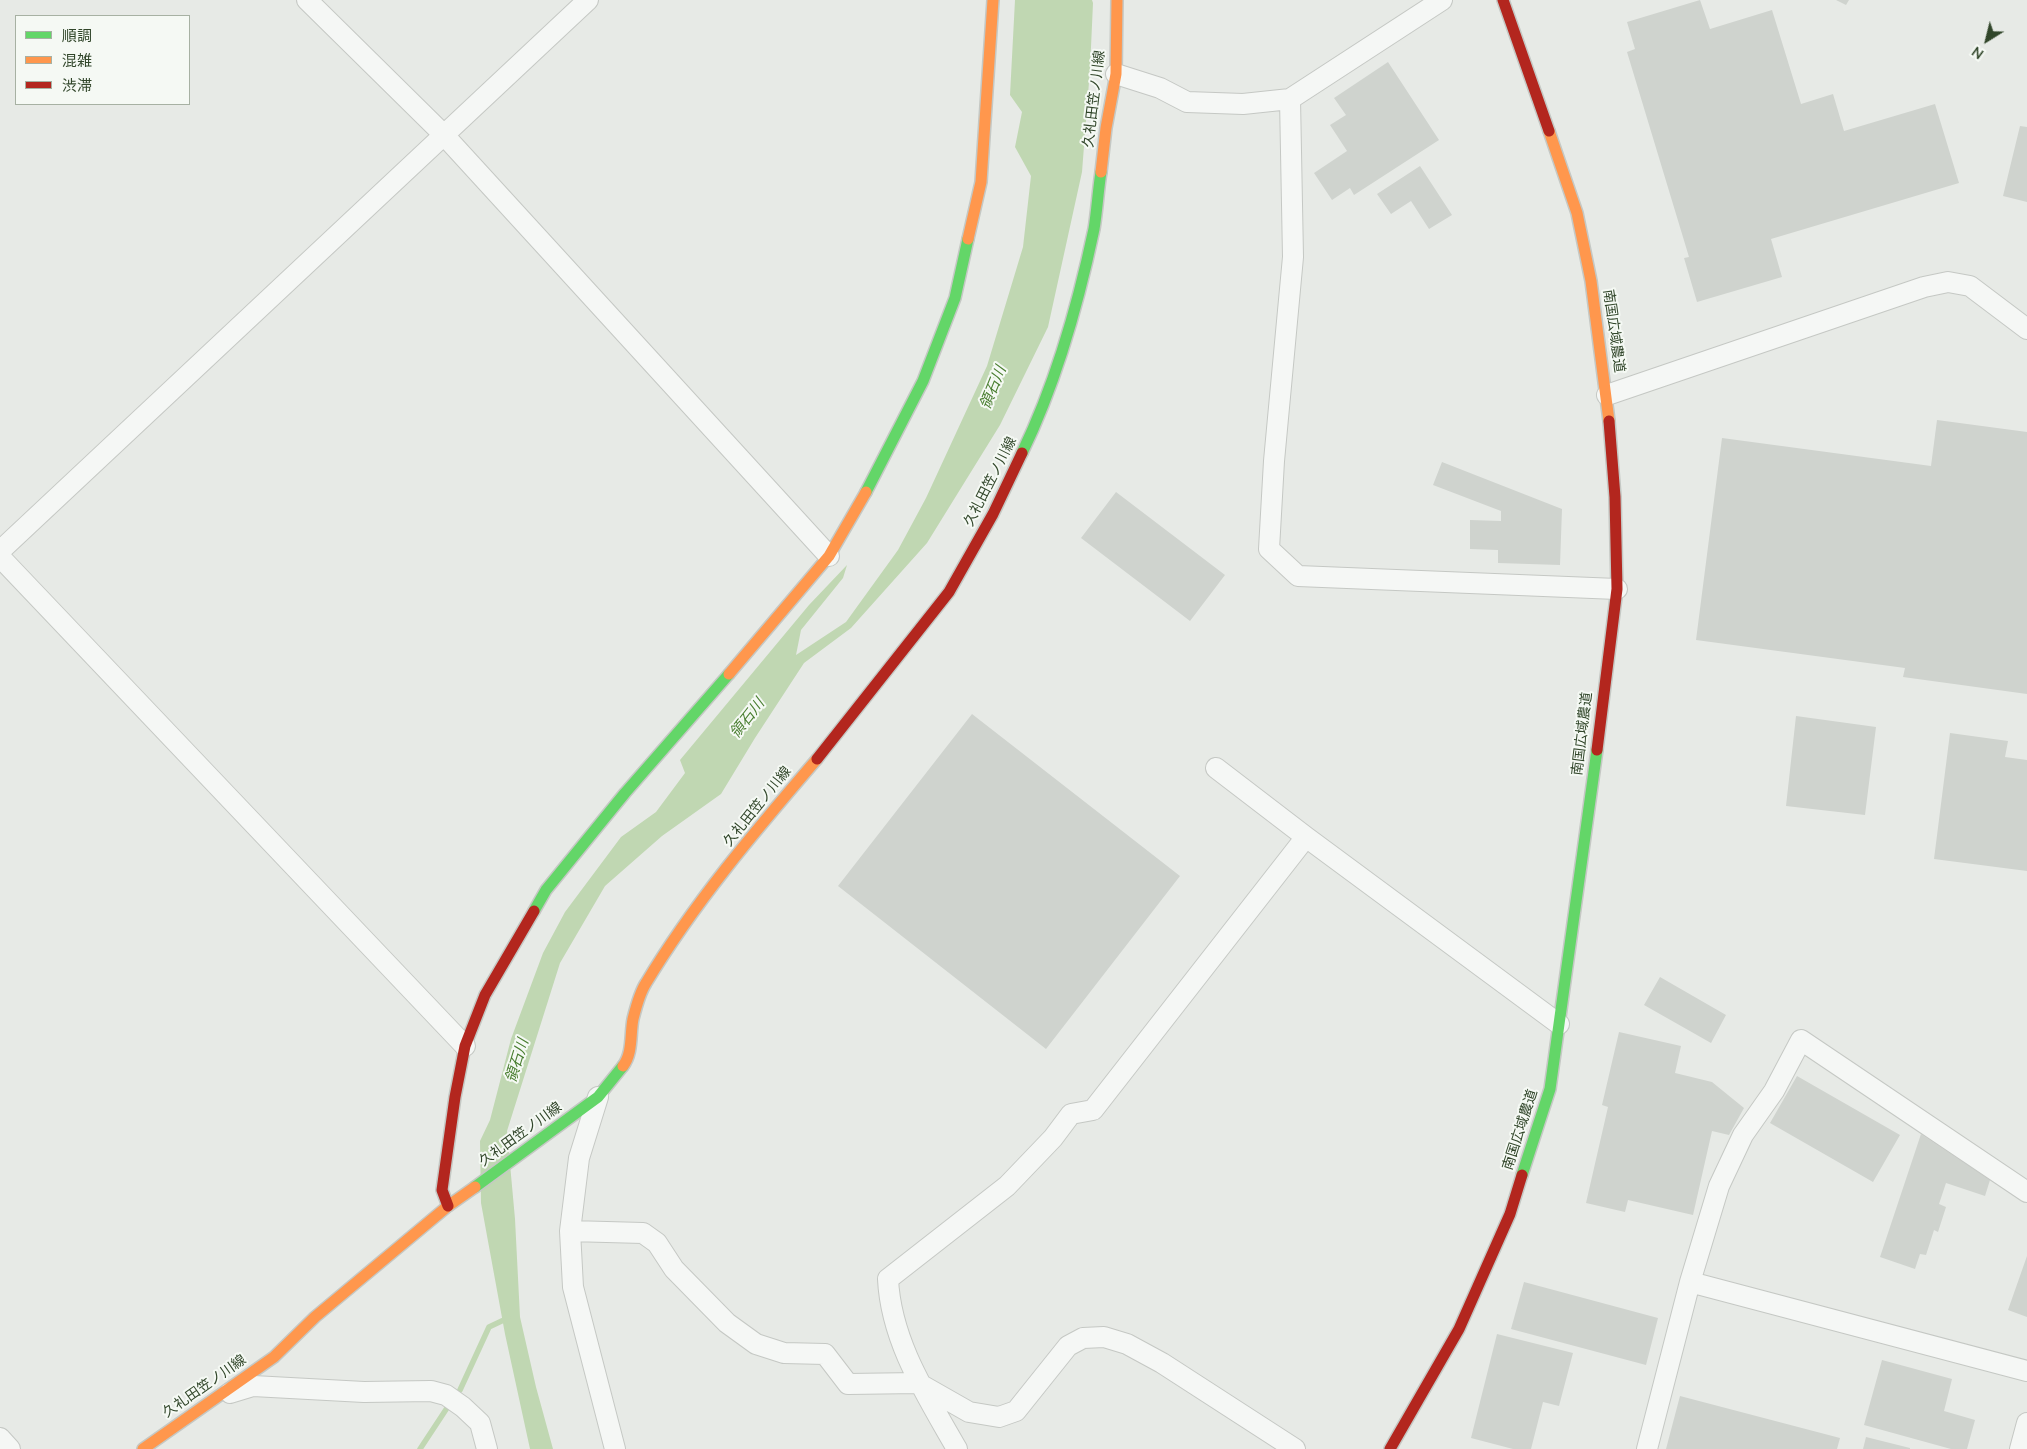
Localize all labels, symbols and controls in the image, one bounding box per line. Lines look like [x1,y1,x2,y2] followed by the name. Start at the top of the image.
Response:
[15,15,190,105] legend
[1962,15,2012,65] north arrow
[62,26,92,46] text: 順調
[1968,42,1988,63] text: N
[1081,49,1109,149] street label: 久礼田笠ノ川線
[62,51,92,71] text: 混雑
[62,76,92,96] text: 渋滞
[1599,288,1627,374] street label: 南国広域農道
[977,364,1011,412] water label: 領石川
[961,435,1021,529] street label: 久礼田笠ノ川線
[1570,691,1596,777] street label: 南国広域農道
[727,696,769,742] water label: 領石川
[721,764,795,850] street label: 久礼田笠ノ川線
[503,1037,533,1085] water label: 領石川
[1500,1087,1542,1173] street label: 南国広域農道
[476,1099,566,1171] street label: 久礼田笠ノ川線
[160,1352,250,1422] street label: 久礼田笠ノ川線

